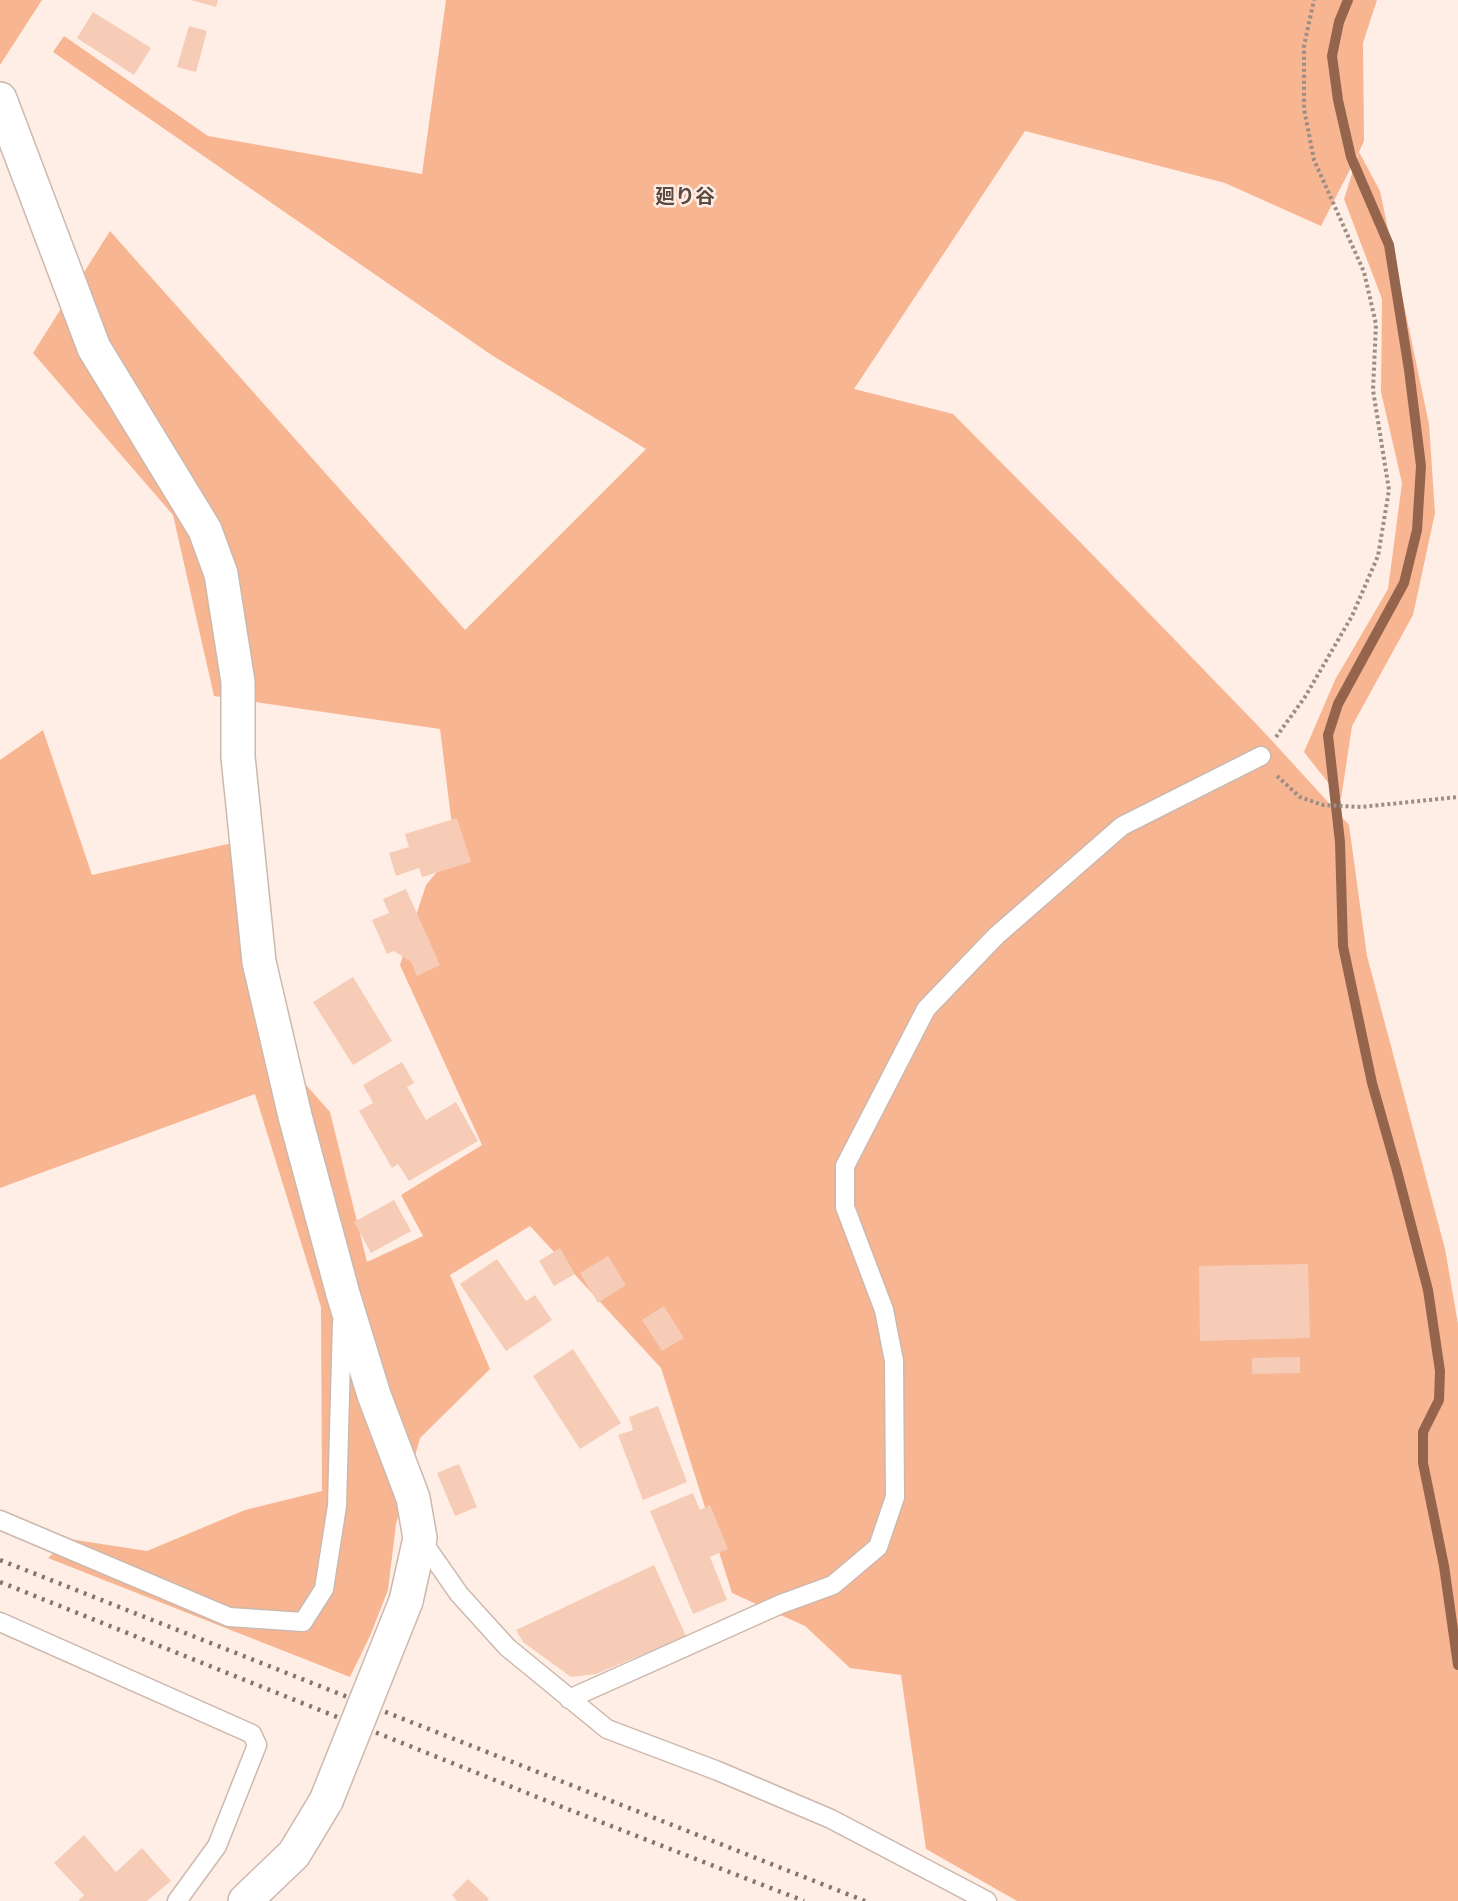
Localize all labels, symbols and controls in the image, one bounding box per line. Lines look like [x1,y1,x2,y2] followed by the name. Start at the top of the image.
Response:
[655,185,715,209] district label: 廻り谷

